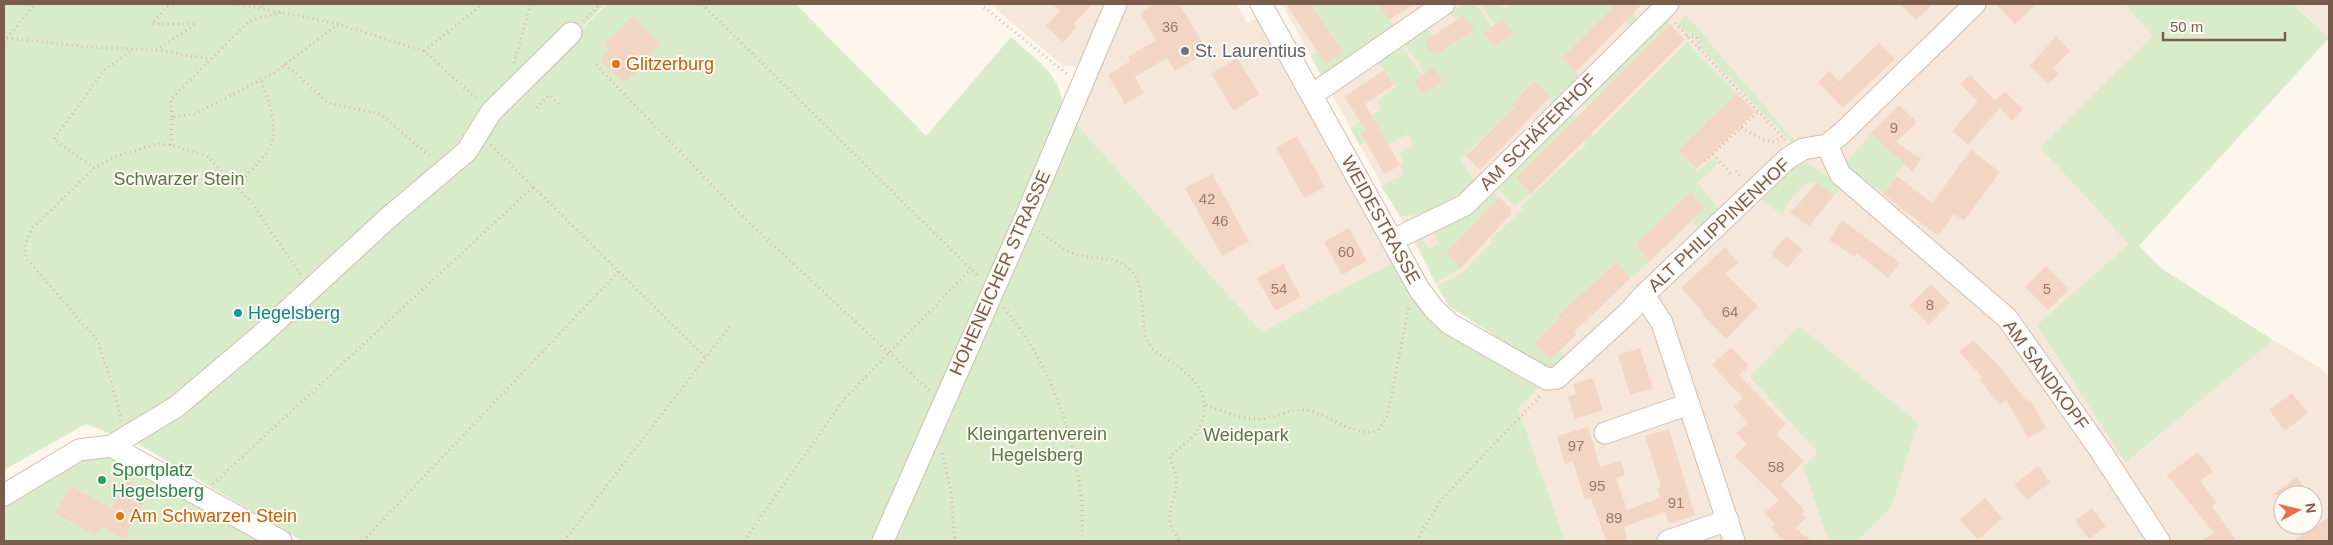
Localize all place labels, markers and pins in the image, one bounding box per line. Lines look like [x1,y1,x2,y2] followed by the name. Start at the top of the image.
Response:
[1195,41,1306,61] place label: St. Laurentius
[1179,45,1191,57] marker: St. Laurentius
[626,54,714,74] place label: Glitzerburg
[610,58,622,70] marker: Glitzerburg
[248,303,340,323] place label: Hegelsberg
[232,307,244,319] marker: Hegelsberg
[112,460,204,501] place label: Sportplatz Hegelsberg
[96,474,108,486] marker: Sportplatz Hegelsberg
[130,506,297,526] place label: Am Schwarzen Stein
[114,510,126,522] marker: Am Schwarzen Stein

